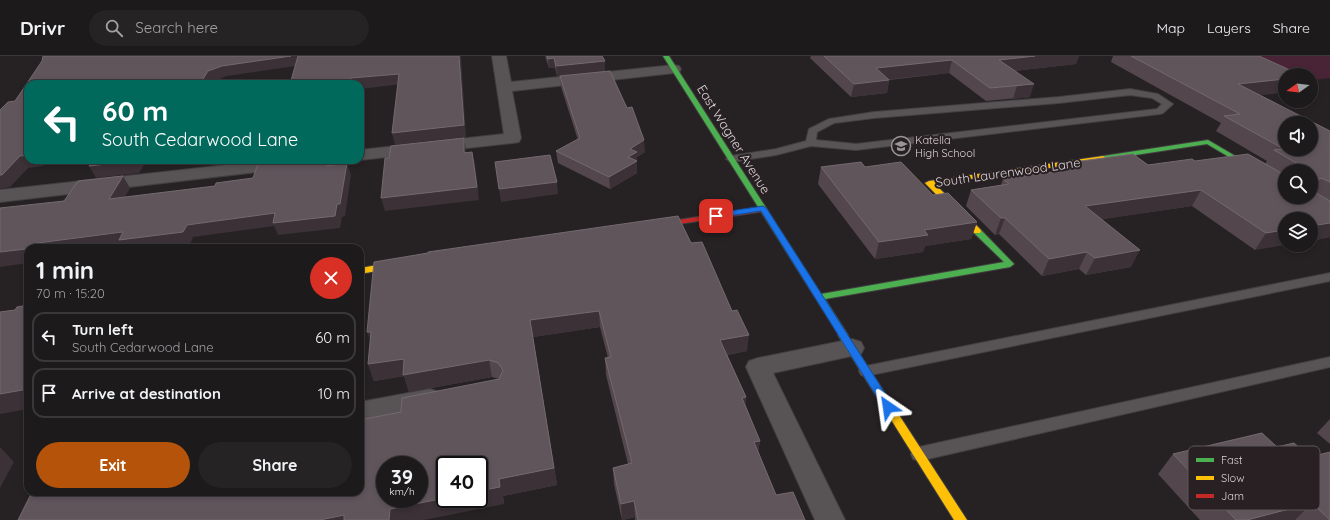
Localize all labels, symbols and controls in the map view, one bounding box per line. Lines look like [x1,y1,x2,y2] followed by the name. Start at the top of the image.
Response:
[89,10,369,46] search box
[20,16,65,40] text: Drivr
[103,17,125,39] icon: search
[135,18,218,37] text: Search here
[1156,19,1185,37] text: Map
[1207,19,1251,37] text: Layers
[1273,19,1310,37] text: Share
[1278,68,1318,108] north arrow
[1278,68,1318,252] map controls
[694,81,774,197] street label: East Wagner Avenue
[102,93,168,128] text: 60 m
[36,96,88,148] icon: left
[1278,116,1318,156] button: sound
[102,128,298,151] text: South Cedarwood Lane
[915,133,975,160] place label: Katella High School
[890,135,912,157] school or university icon: Katella High School
[935,154,1081,190] street label: South Laurenwood Lane
[1278,164,1318,204] button: search
[699,199,733,233] pin
[705,205,727,227] icon: arrive
[1278,212,1318,252] button: layers
[36,255,94,285] text: 1 min
[310,257,352,299] button: close
[36,285,105,301] text: 70 m · 15:20
[72,320,134,339] text: Turn left
[38,326,60,348] icon: left
[315,328,350,347] text: 60 m
[72,339,214,355] text: South Cedarwood Lane
[38,382,60,404] icon: arrive
[72,384,221,403] text: Arrive at destination
[318,384,350,403] text: 10 m
[867,386,909,428] position arrow
[36,442,190,488] button: Exit
[198,442,352,488] button: Share
[1188,446,1320,510] legend
[1221,453,1243,467] text: Fast
[436,456,488,508] speed limit sign: 40
[391,464,413,489] text: 39
[1221,471,1245,485] text: Slow
[389,485,415,498] text: km/h
[1221,489,1244,503] text: Jam

